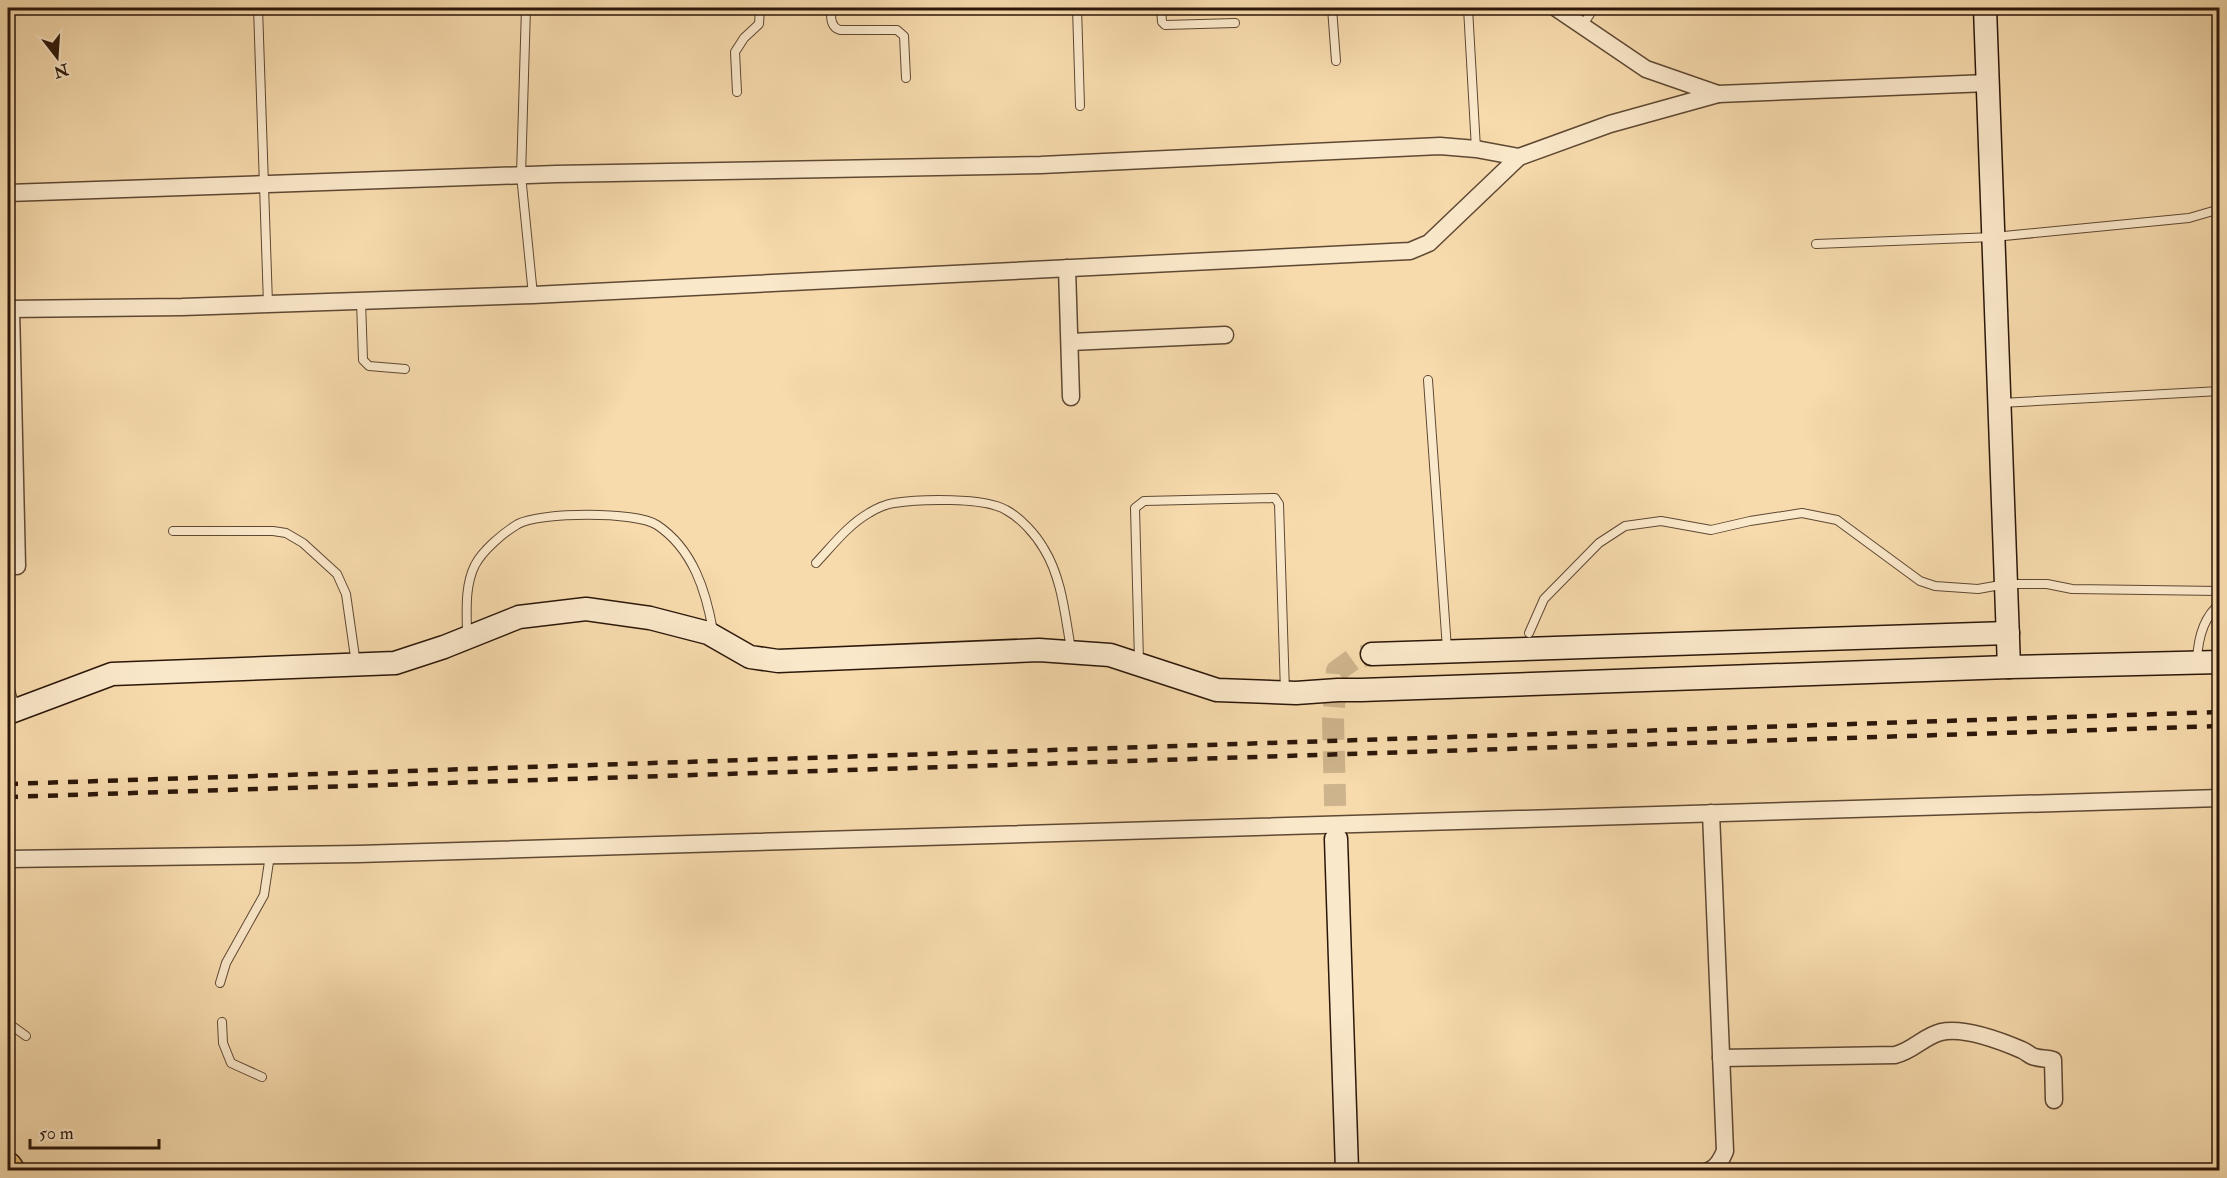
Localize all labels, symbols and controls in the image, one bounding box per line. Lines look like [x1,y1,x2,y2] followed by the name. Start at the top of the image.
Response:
[27,27,87,87] north arrow
[51,58,72,82] text: N
[30,1112,159,1150] scale bar
[39,1122,74,1145] text: 50 m

